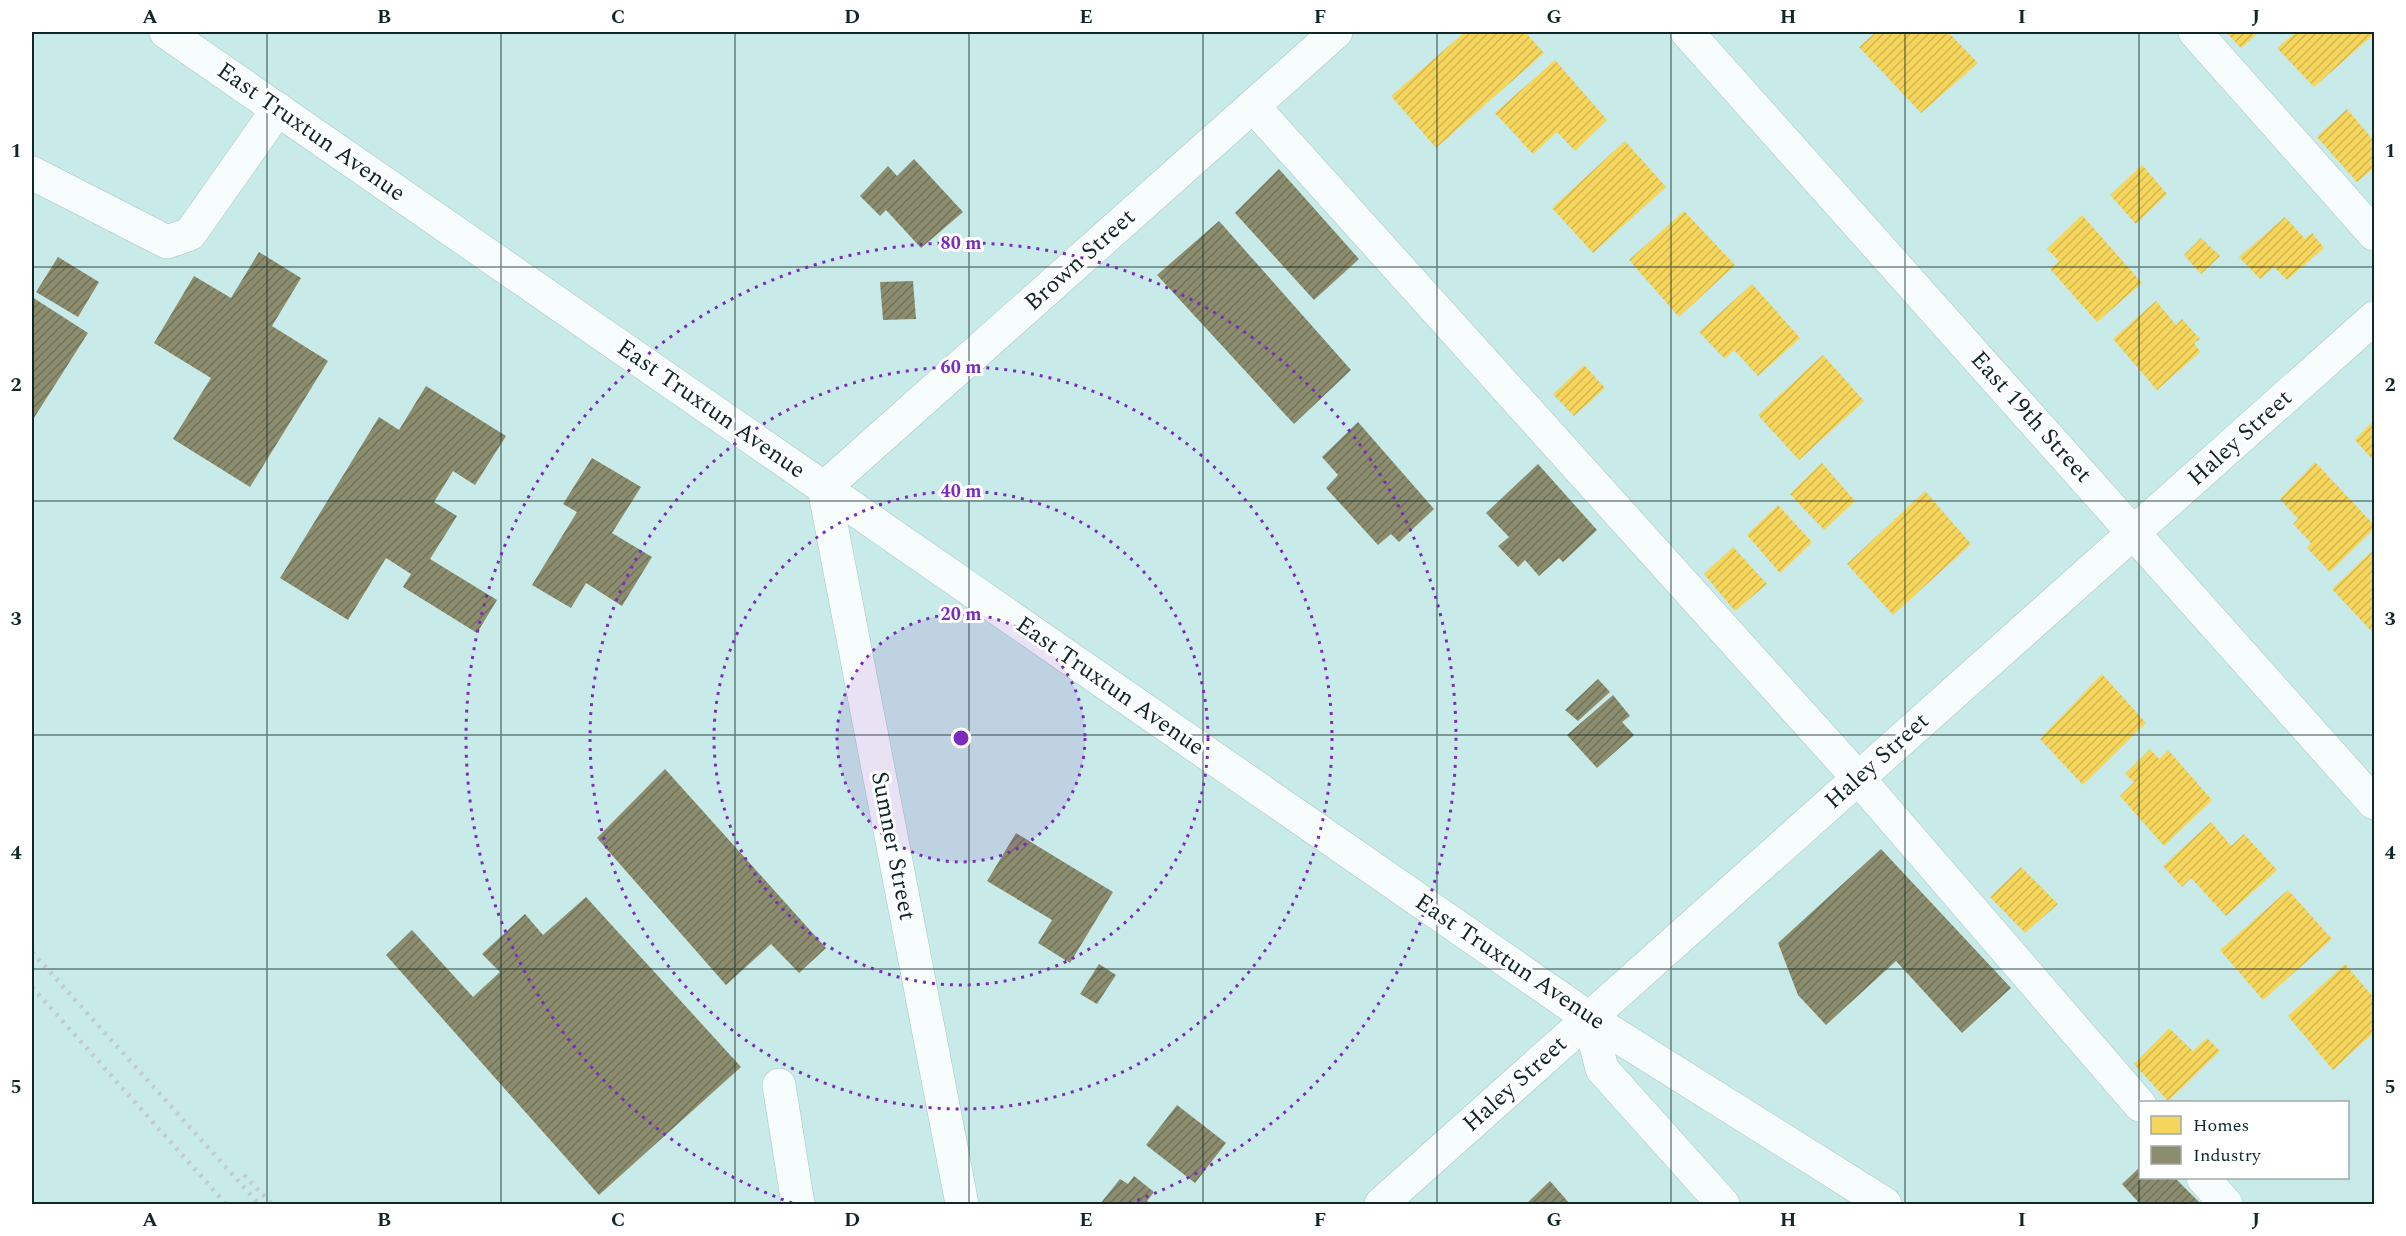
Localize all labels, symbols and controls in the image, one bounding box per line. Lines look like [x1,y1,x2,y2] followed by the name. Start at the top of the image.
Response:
[142,2,158,32] text: A
[377,2,391,32] text: B
[611,2,625,32] text: C
[844,2,860,32] text: D
[1079,2,1093,32] text: E
[1314,2,1326,32] text: F
[1546,2,1562,32] text: G
[1780,2,1796,32] text: H
[2018,2,2026,32] text: I
[2252,2,2260,32] text: J
[209,53,413,211] street label: East Truxtun Avenue
[10,136,22,166] text: 1
[2384,136,2396,166] text: 1
[1016,200,1144,320] street label: Brown Street
[941,230,981,257] text: 80 m
[609,330,813,488] street label: East Truxtun Avenue
[1962,343,2100,491] street label: East 19th Street
[941,354,981,381] text: 60 m
[10,370,22,400] text: 2
[2384,370,2396,400] text: 2
[2180,381,2300,495] street label: Haley Street
[941,478,981,505] text: 40 m
[941,601,981,628] text: 20 m
[10,604,22,634] text: 3
[2384,604,2396,634] text: 3
[1008,607,1212,765] street label: East Truxtun Avenue
[1817,704,1937,818] street label: Haley Street
[951,728,971,748] centre of rings
[861,768,925,924] street label: Sumner Street
[10,838,22,868] text: 4
[2384,838,2396,868] text: 4
[1407,885,1613,1039] street label: East Truxtun Avenue
[1455,1027,1575,1141] street label: Haley Street
[10,1072,22,1102] text: 5
[2384,1072,2396,1102] text: 5
[2139,1101,2349,1179] legend
[2193,1112,2249,1139] text: Homes
[2193,1142,2262,1169] text: Industry
[142,1205,158,1235] text: A
[377,1205,391,1235] text: B
[611,1205,625,1235] text: C
[844,1205,860,1235] text: D
[1079,1205,1093,1235] text: E
[1314,1205,1326,1235] text: F
[1546,1205,1562,1235] text: G
[1780,1205,1796,1235] text: H
[2018,1205,2026,1235] text: I
[2252,1205,2260,1235] text: J

